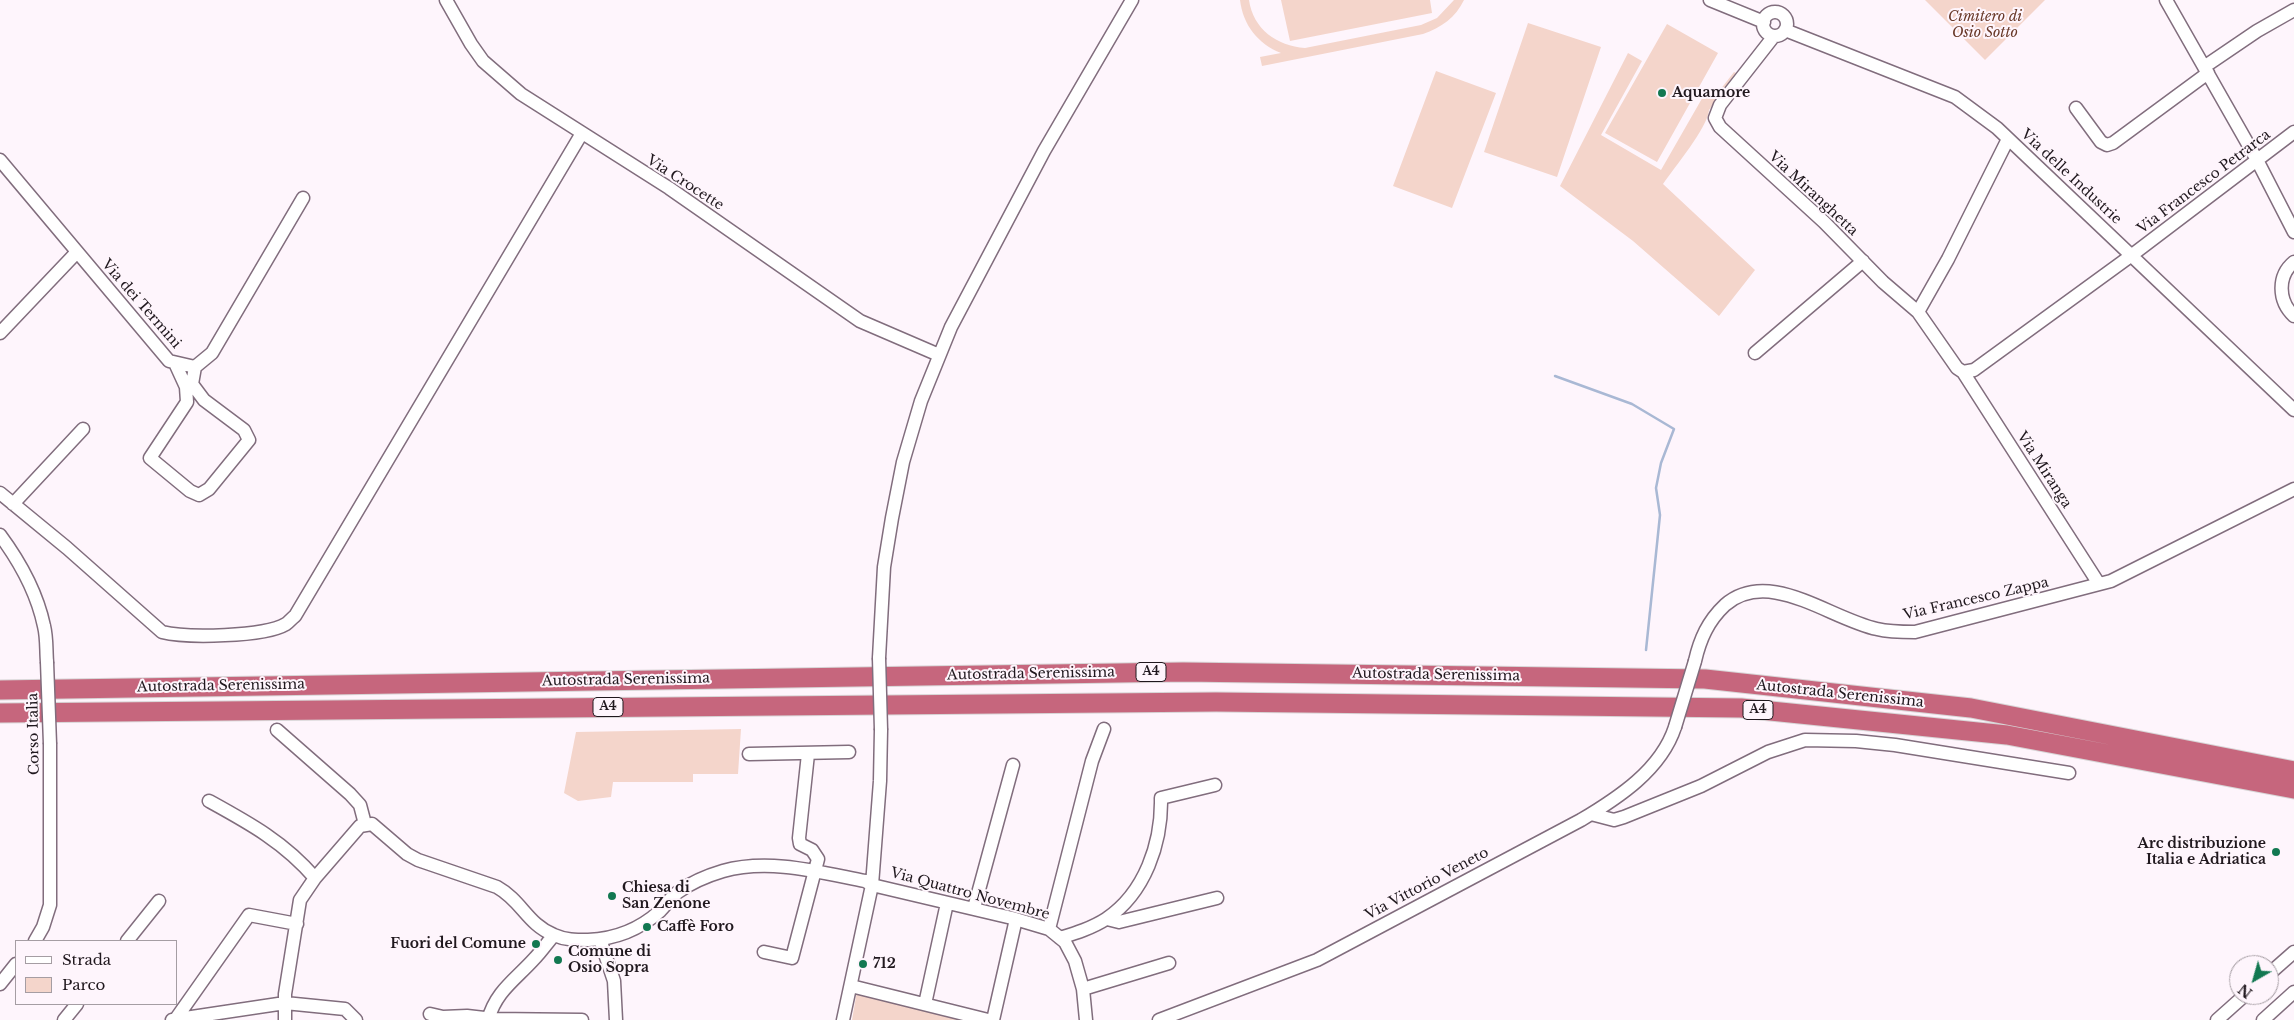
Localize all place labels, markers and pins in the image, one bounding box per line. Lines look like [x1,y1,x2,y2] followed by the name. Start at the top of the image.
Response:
[1672,85,1750,101] place label: Aquamore
[1656,87,1668,99] marker: Aquamore
[2138,836,2266,869] place label: Arc distribuzione Italia e Adriatica
[2270,846,2282,858] marker: Arc distribuzione Italia e Adriatica
[622,880,710,912] place label: Chiesa di San Zenone
[606,890,618,902] marker: Chiesa di San Zenone
[657,919,734,935] place label: Caffè Foro
[641,921,653,933] marker: Caffè Foro
[390,936,526,952] place label: Fuori del Comune
[530,938,542,950] marker: Fuori del Comune
[568,944,651,976] place label: Comune di Osio Sopra
[552,954,564,966] marker: Comune di Osio Sopra
[873,956,896,972] place label: 712
[857,958,869,970] marker: 712

